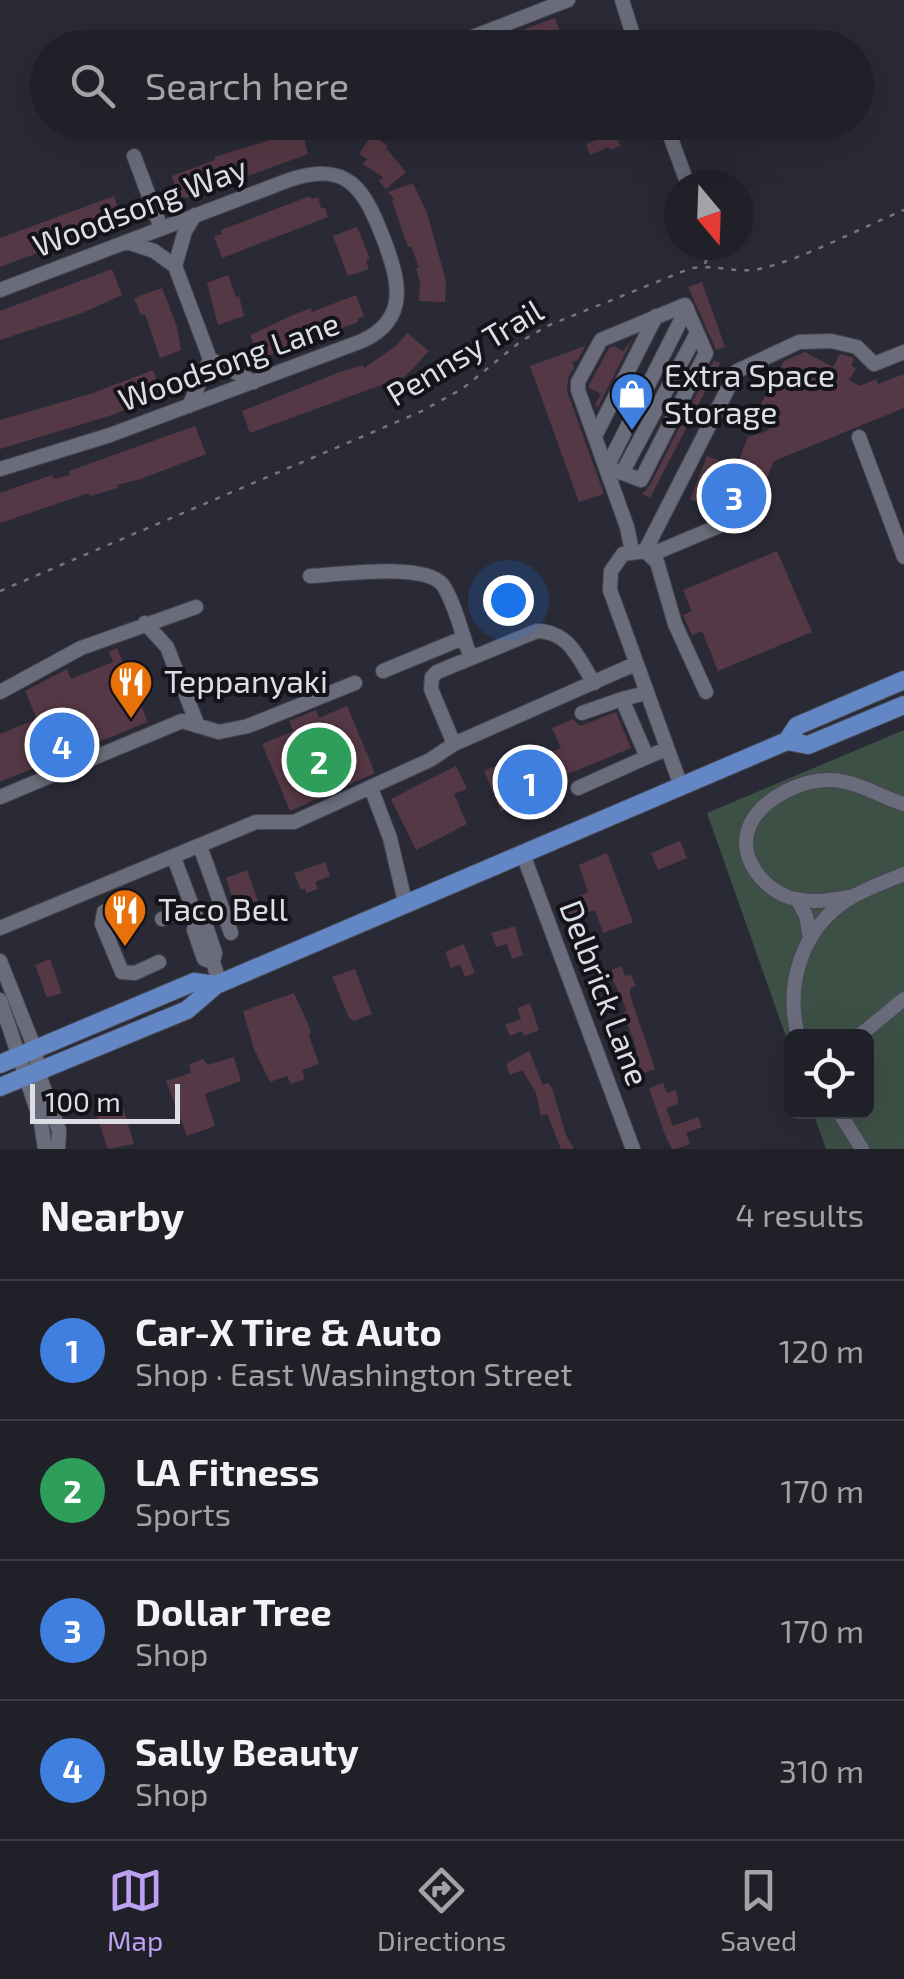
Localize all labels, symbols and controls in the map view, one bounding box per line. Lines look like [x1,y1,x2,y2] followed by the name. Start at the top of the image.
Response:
[30,30,874,140] search box
[65,58,120,113] icon: search
[145,62,349,108] text: Search here
[27,147,252,263] street label: Woodsong Way
[664,170,754,260] north arrow
[379,290,549,413] street label: Pennsy Trail
[113,303,344,418] street label: Woodsong Lane
[664,355,835,430] place label: Extra Space Storage
[609,371,655,432] shop icon: Extra Space Storage
[702,458,766,534] pin: 3
[483,575,534,626] your location
[108,659,154,720] restaurant icon: Teppanyaki
[164,661,328,699] place label: Teppanyaki
[30,708,94,782] pin: 4
[286,722,352,798] pin: 2
[498,744,562,820] pin: 1
[102,887,148,948] restaurant icon: Taco Bell
[158,889,288,927] place label: Taco Bell
[553,894,659,1090] street label: Delbrick Lane
[784,1029,874,1119] map controls
[784,1029,874,1119] button: locate
[30,1079,180,1124] scale bar
[45,1084,121,1118] text: 100 m
[40,1189,184,1239] text: Nearby
[735,1195,864,1233] text: 4 results
[135,1308,442,1354] text: Car-X Tire & Auto
[66,1331,79,1369] text: 1
[779,1331,864,1369] text: 120 m
[135,1354,573,1392] text: Shop · East Washington Street
[135,1448,319,1494] text: LA Fitness
[63,1471,82,1509] text: 2
[780,1471,864,1509] text: 170 m
[135,1494,231,1532] text: Sports
[135,1588,332,1634] text: Dollar Tree
[63,1611,82,1649] text: 3
[780,1611,864,1649] text: 170 m
[135,1634,208,1672] text: Shop
[135,1728,359,1774] text: Sally Beauty
[62,1751,83,1789] text: 4
[779,1751,864,1789] text: 310 m
[135,1774,208,1812] text: Shop
[107,1863,163,1957] tab: Map
[377,1863,506,1957] tab: Directions
[720,1863,797,1957] tab: Saved

